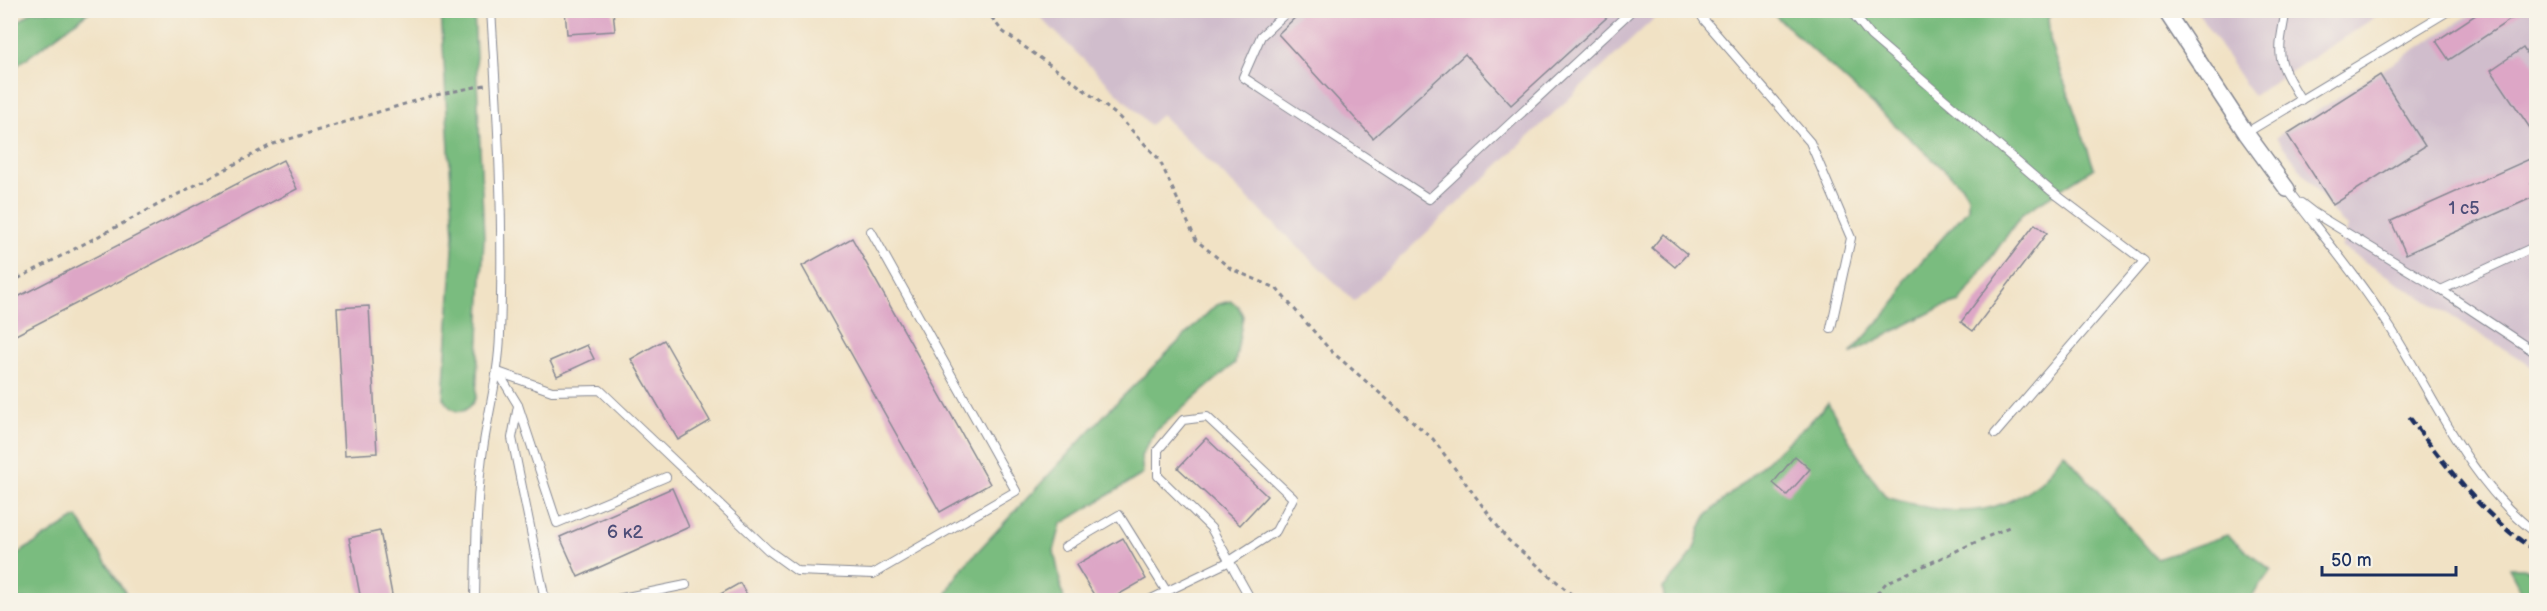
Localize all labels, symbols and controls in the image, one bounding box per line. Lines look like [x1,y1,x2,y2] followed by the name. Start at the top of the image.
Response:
[2449,198,2479,219] house number: 1 с5
[607,522,643,543] house number: 6 к2
[2322,539,2456,577] scale bar
[2331,550,2372,571] text: 50 m

